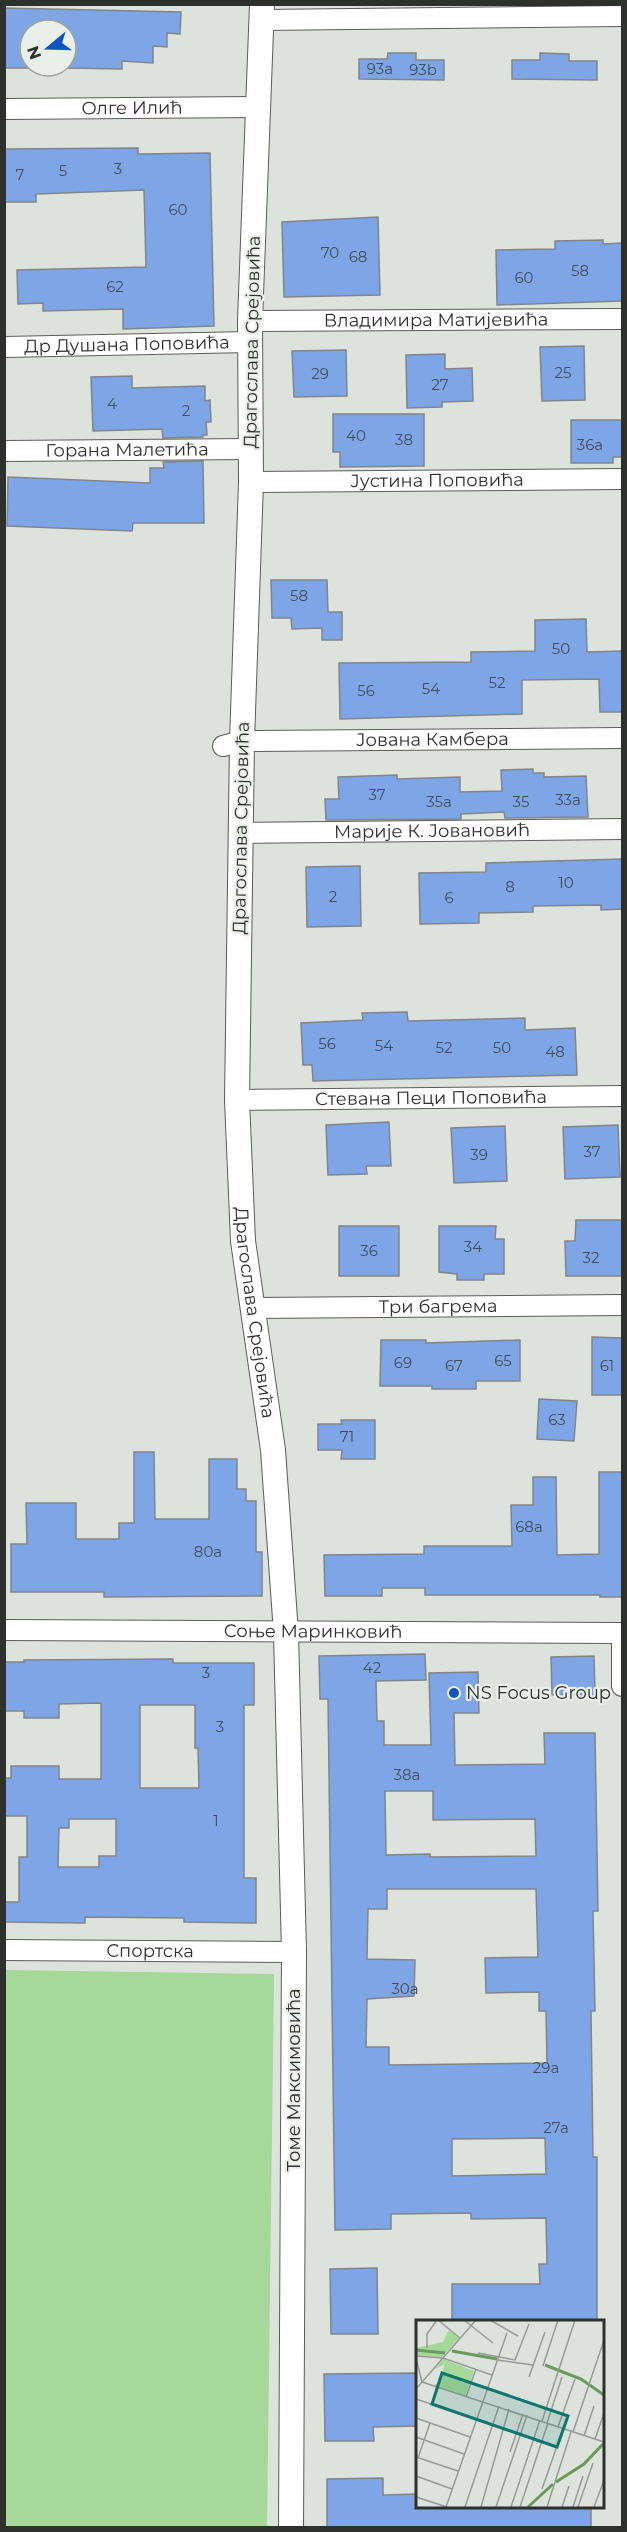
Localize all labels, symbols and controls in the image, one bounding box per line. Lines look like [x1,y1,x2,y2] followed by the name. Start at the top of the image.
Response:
[18,18,78,78] north arrow
[23,44,45,62] text: N
[367,59,393,78] house number: 93a
[409,60,437,79] house number: 93b
[81,97,183,119] street label: Олге Илић
[114,159,122,178] house number: 3
[59,161,67,180] house number: 5
[16,165,25,184] house number: 7
[168,200,188,219] house number: 60
[239,235,265,449] street label: Драгослава Срејовића
[321,243,339,262] house number: 70
[349,247,367,266] house number: 68
[571,261,589,280] house number: 58
[514,268,534,287] house number: 60
[106,277,124,296] house number: 62
[324,308,548,332] street label: Владимира Матијевића
[24,331,230,358] street label: Др Душана Поповића
[554,363,572,382] house number: 25
[311,364,329,383] house number: 29
[431,375,449,394] house number: 27
[107,394,117,413] house number: 4
[182,401,190,420] house number: 2
[346,426,366,445] house number: 40
[395,430,413,449] house number: 38
[577,435,603,454] house number: 36a
[45,438,209,462] street label: Горана Малетића
[350,469,524,492] street label: Јустина Поповића
[290,586,308,605] house number: 58
[552,639,570,658] house number: 50
[489,673,505,692] house number: 52
[422,679,440,698] house number: 54
[357,681,375,700] house number: 56
[228,721,254,935] street label: Драгослава Срејовића
[356,728,509,751] street label: Јована Камбера
[368,785,386,804] house number: 37
[555,790,581,809] house number: 33a
[426,792,452,811] house number: 35a
[513,792,529,811] house number: 35
[334,819,530,843] street label: Марије К. Јовановић
[558,873,574,892] house number: 10
[505,877,515,896] house number: 8
[329,887,337,906] house number: 2
[444,888,454,907] house number: 6
[318,1034,336,1053] house number: 56
[375,1036,393,1055] house number: 54
[436,1038,452,1057] house number: 52
[493,1038,511,1057] house number: 50
[545,1042,565,1061] house number: 48
[315,1086,547,1110] street label: Стевана Пеци Поповића
[583,1142,601,1161] house number: 37
[470,1145,488,1164] house number: 39
[231,1206,279,1420] street label: Драгослава Срејовића
[464,1237,482,1256] house number: 34
[360,1241,378,1260] house number: 36
[583,1248,599,1267] house number: 32
[378,1295,498,1318] street label: Три багрема
[494,1351,512,1370] house number: 65
[394,1353,412,1372] house number: 69
[445,1356,463,1375] house number: 67
[600,1356,614,1375] house number: 61
[548,1410,566,1429] house number: 63
[340,1427,354,1446] house number: 71
[515,1517,543,1536] house number: 68a
[194,1542,222,1561] house number: 80a
[224,1620,402,1643] street label: Соње Маринковић
[363,1658,381,1677] house number: 42
[202,1663,210,1682] house number: 3
[466,1682,611,1704] place label: NS Focus Group
[447,1686,461,1700] marker: NS Focus Group
[216,1717,224,1736] house number: 3
[394,1765,420,1784] house number: 38a
[213,1811,219,1830] house number: 1
[106,1940,194,1962] street label: Спортска
[391,1979,419,1998] house number: 30a
[283,1988,305,2172] street label: Томе Максимовића
[533,2058,559,2077] house number: 29a
[543,2118,569,2137] house number: 27a
[416,2320,603,2508] inset map

